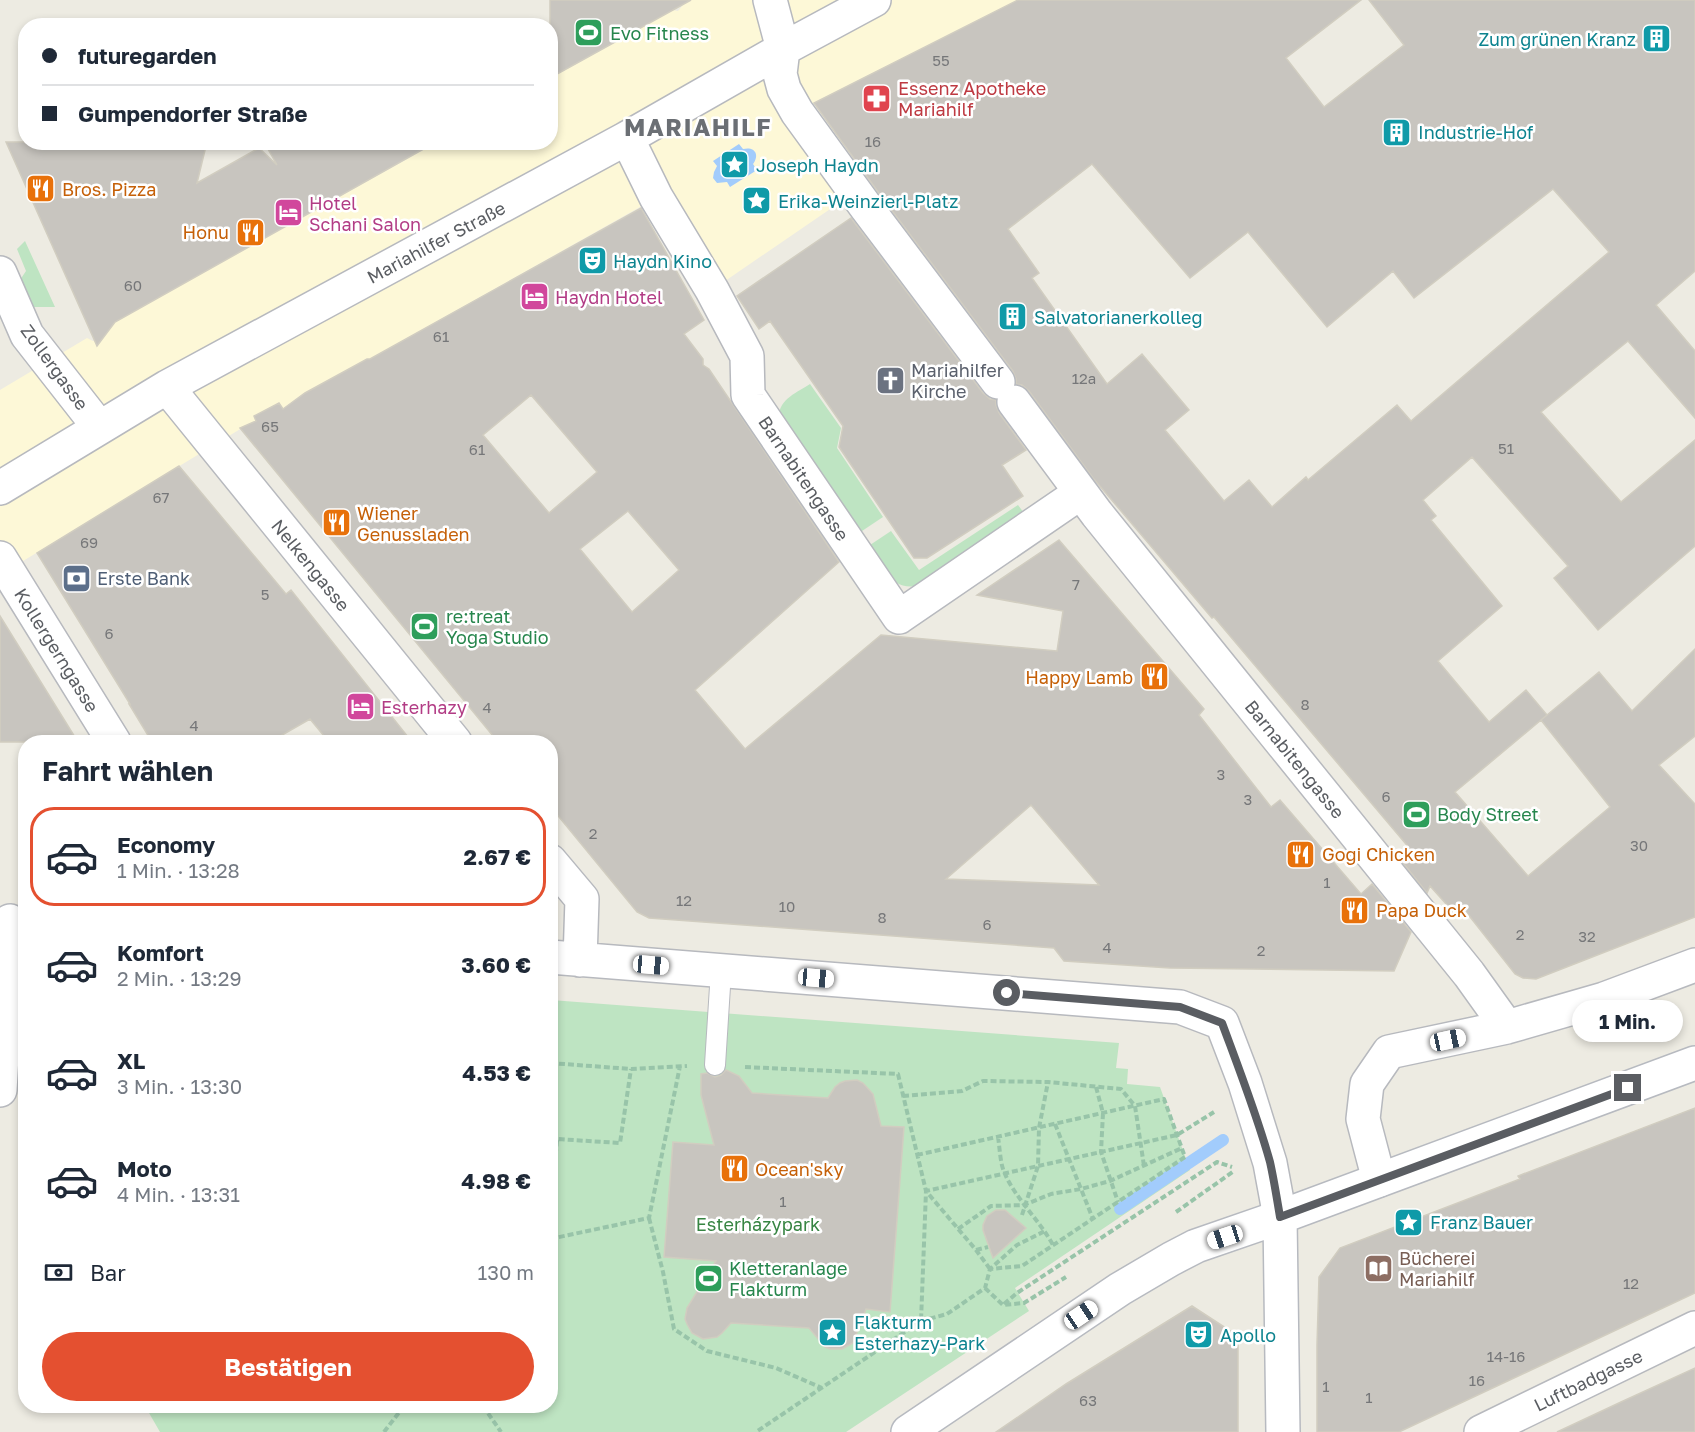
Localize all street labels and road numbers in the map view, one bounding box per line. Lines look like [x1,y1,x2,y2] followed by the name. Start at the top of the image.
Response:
[363,196,509,288] street label: Mariahilfer Straße
[17,320,93,414] street label: Zollergasse
[754,411,854,545] street label: Barnabitengasse
[267,515,355,615] street label: Nelkengasse
[10,584,104,716] street label: Kollergerngasse
[1241,695,1349,823] street label: Barnabitengasse
[1530,1344,1646,1416] street label: Luftbadgasse

